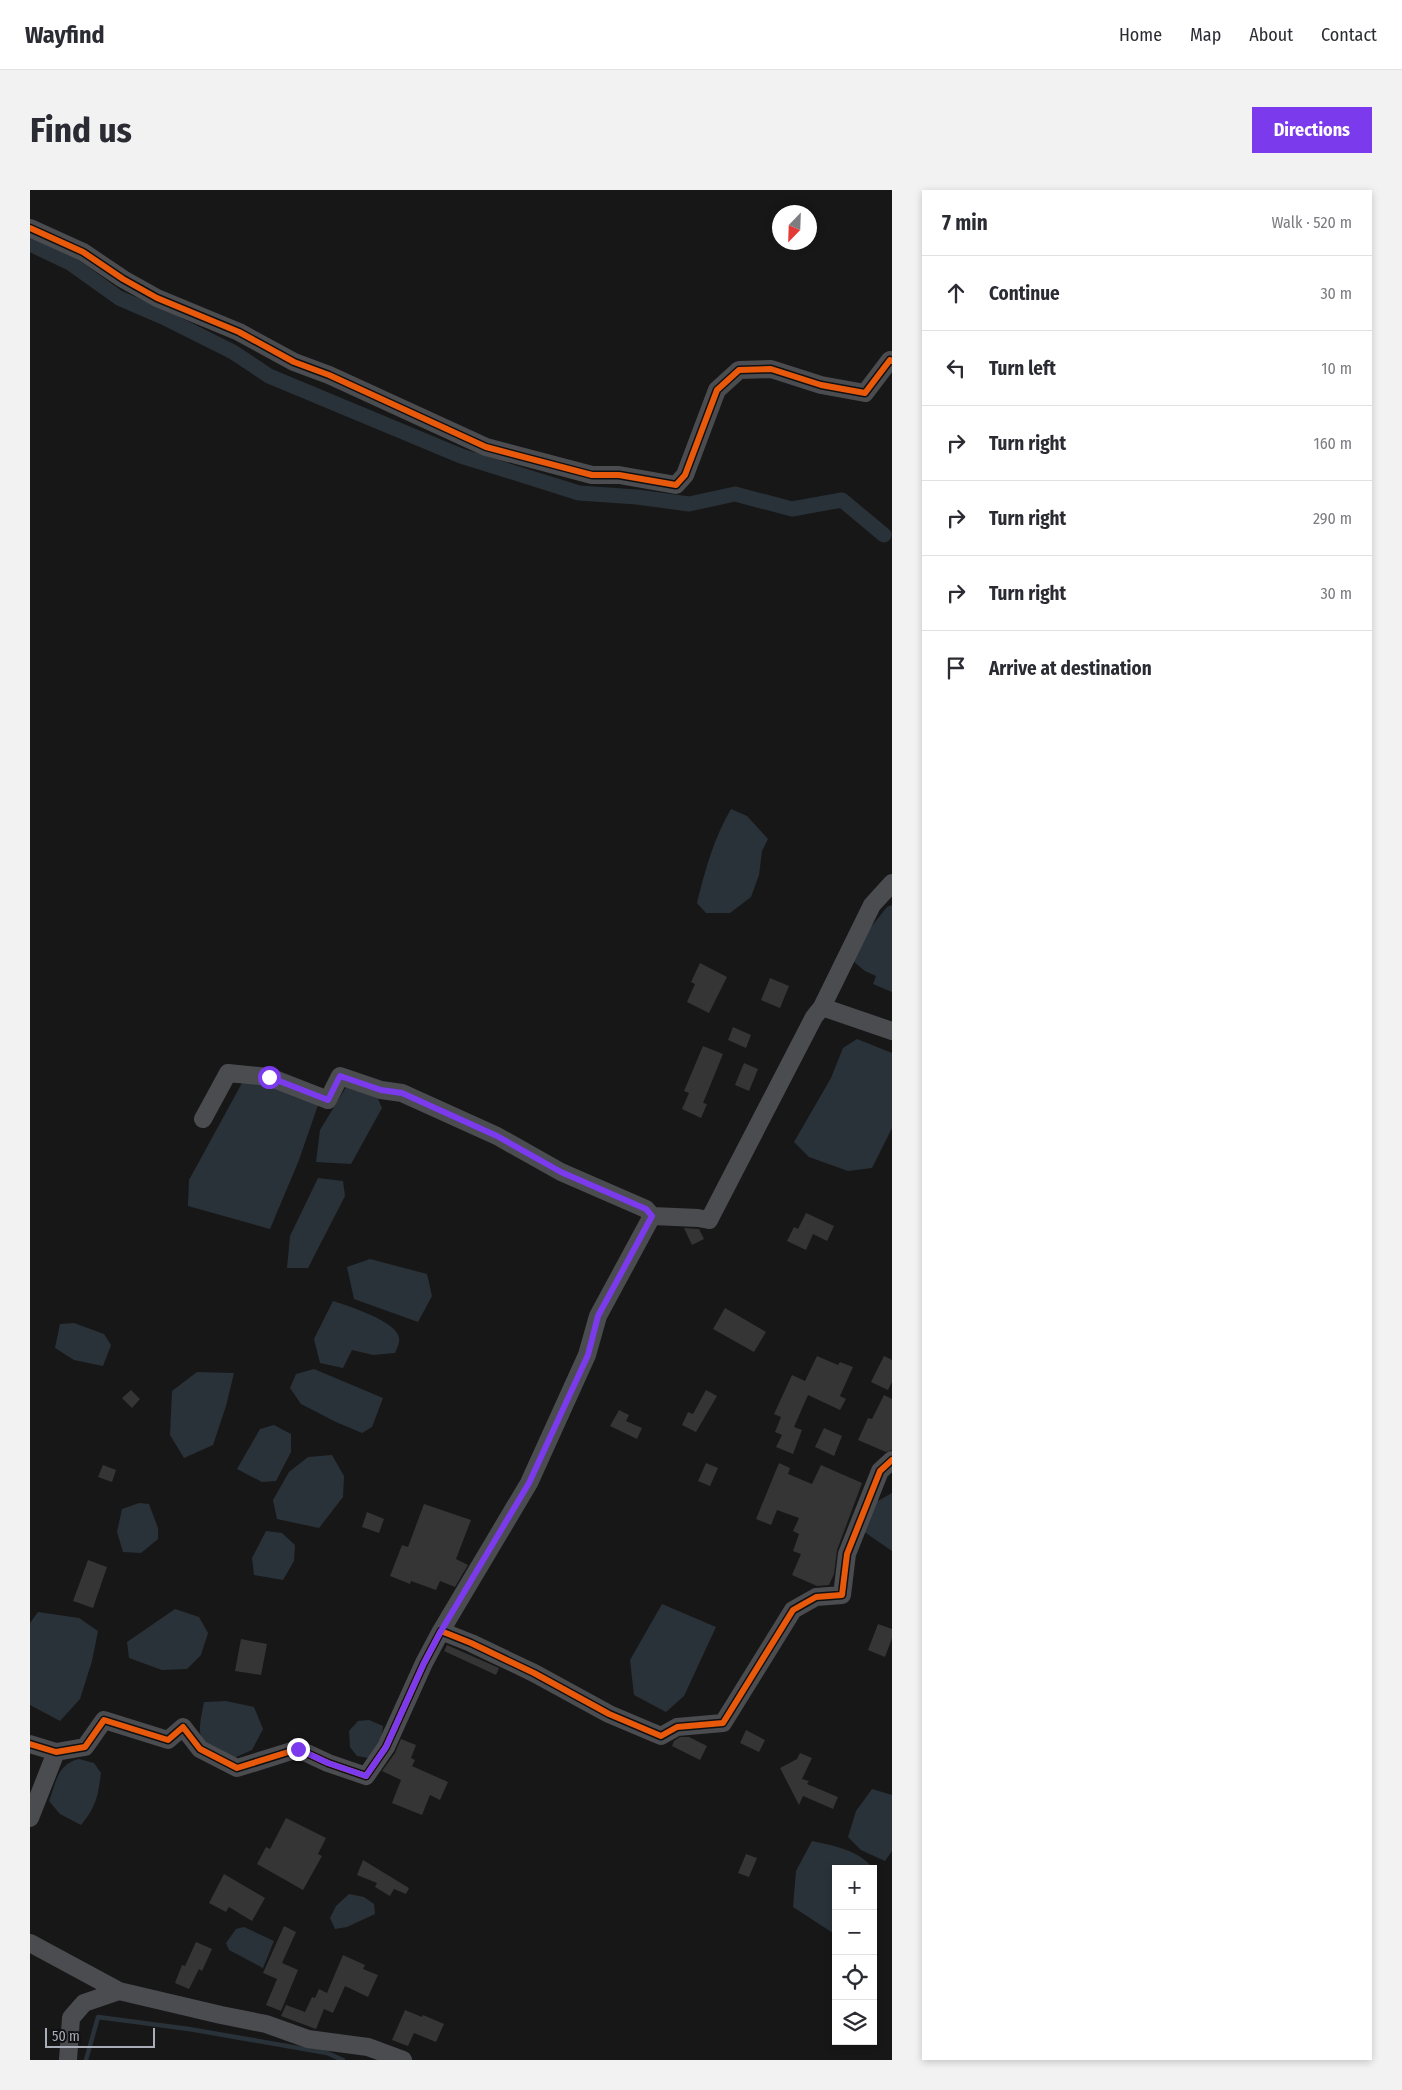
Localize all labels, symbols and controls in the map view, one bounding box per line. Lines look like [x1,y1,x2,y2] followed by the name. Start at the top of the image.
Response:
[25,21,105,49] text: Wayfind
[1119,24,1162,46] text: Home
[1190,24,1221,46] text: Map
[1249,24,1293,46] text: About
[1321,24,1377,46] text: Contact
[1252,107,1372,153] button: Directions
[30,109,132,151] text: Find us
[772,205,817,250] north arrow
[942,210,988,236] text: 7 min
[1272,213,1352,232] text: Walk · 520 m
[942,279,970,307] icon: ahead
[989,282,1060,305] text: Continue
[1320,284,1352,303] text: 30 m
[942,354,970,382] icon: left
[989,357,1056,380] text: Turn left
[1321,359,1352,378] text: 10 m
[942,429,970,457] icon: right
[989,432,1066,455] text: Turn right
[1313,434,1352,453] text: 160 m
[942,504,970,532] icon: right
[989,507,1066,530] text: Turn right
[1313,509,1352,528] text: 290 m
[942,579,970,607] icon: right
[989,582,1066,605] text: Turn right
[1320,584,1352,603] text: 30 m
[942,654,970,682] icon: arrive
[989,657,1152,680] text: Arrive at destination
[258,1066,281,1089] route start
[287,1738,310,1761] route end
[832,1865,877,2045] map controls
[832,1865,877,1910] button: +
[832,1910,877,1955] button: −
[832,1955,877,2000] button: locate
[832,2000,877,2045] button: layers
[45,2025,155,2048] scale bar
[52,2028,80,2045] text: 50 m

